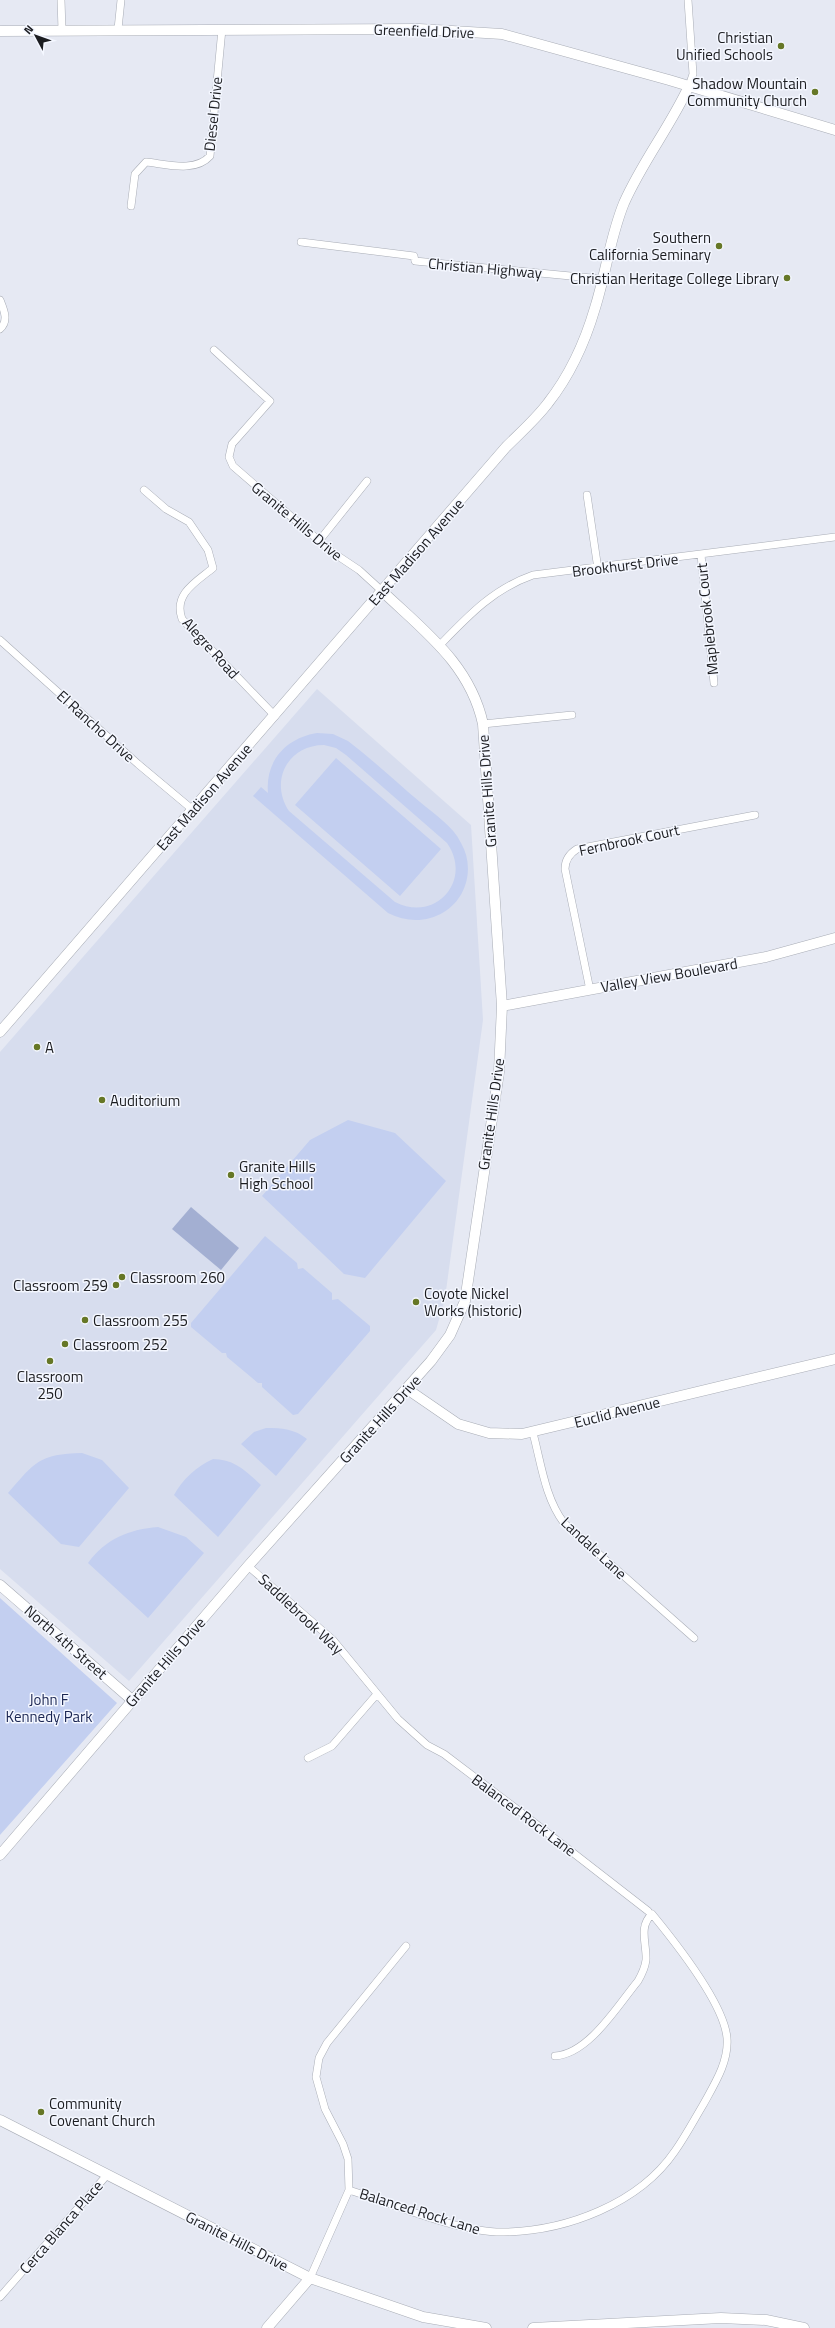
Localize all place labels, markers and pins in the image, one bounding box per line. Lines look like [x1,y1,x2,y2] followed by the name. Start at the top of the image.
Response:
[676,26,773,66] place label: Christian Unified Schools
[776,41,786,51] marker: Christian Unified Schools
[687,72,807,112] place label: Shadow Mountain Community Church
[810,87,820,97] marker: Shadow Mountain Community Church
[589,226,711,266] place label: Southern California Seminary
[714,241,724,251] marker: Southern California Seminary
[570,267,779,290] place label: Christian Heritage College Library
[782,273,792,283] marker: Christian Heritage College Library
[45,1036,54,1059] place label: A
[32,1042,42,1052] marker: A
[110,1089,180,1112] place label: Auditorium
[97,1095,107,1105] marker: Auditorium
[239,1155,316,1195] place label: Granite Hills High School
[226,1170,236,1180] marker: Granite Hills High School
[130,1266,225,1289] place label: Classroom 260
[117,1272,127,1282] marker: Classroom 260
[13,1274,108,1297] place label: Classroom 259
[111,1280,121,1290] marker: Classroom 259
[424,1282,522,1322] place label: Coyote Nickel Works (historic)
[411,1297,421,1307] marker: Coyote Nickel Works (historic)
[93,1309,188,1332] place label: Classroom 255
[80,1315,90,1325] marker: Classroom 255
[73,1333,168,1356] place label: Classroom 252
[60,1339,70,1349] marker: Classroom 252
[45,1356,55,1366] marker: Classroom 250
[17,1365,83,1405] place label: Classroom 250
[49,2092,155,2132] place label: Community Covenant Church
[36,2107,46,2117] marker: Community Covenant Church

